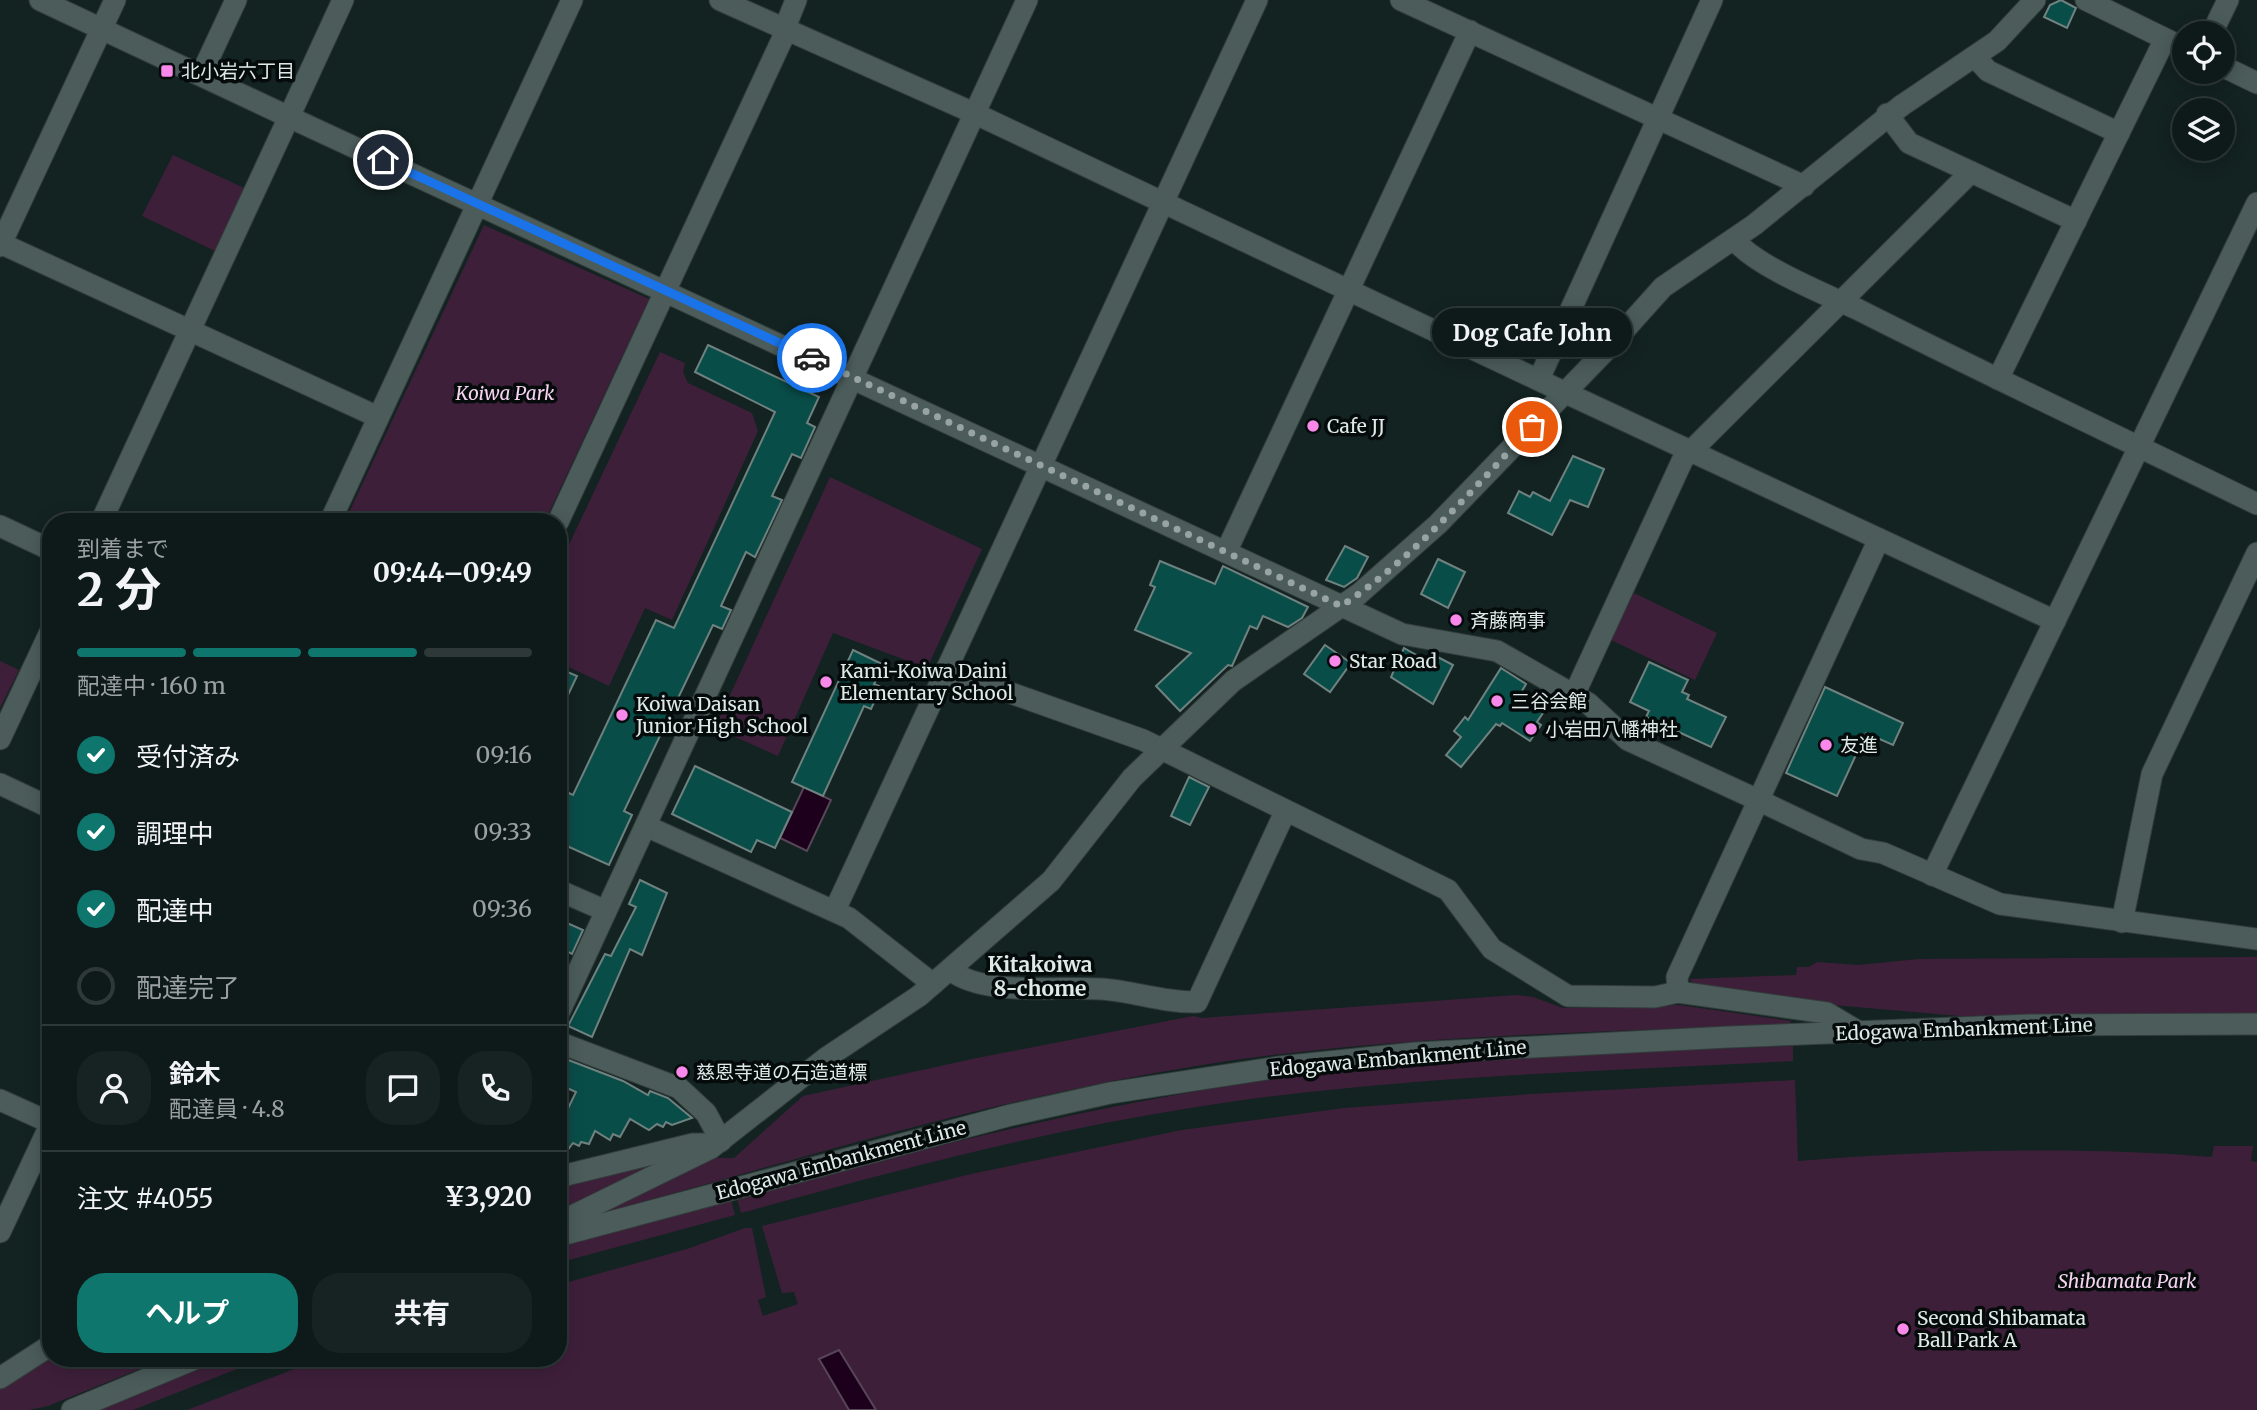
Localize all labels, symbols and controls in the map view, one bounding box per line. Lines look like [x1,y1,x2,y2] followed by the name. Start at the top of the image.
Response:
[2172,21,2235,161] map controls
[2172,21,2235,84] button: locate
[181,59,295,83] place label: 北小岩六丁目
[159,63,175,79] marker: 北小岩六丁目
[2172,98,2235,161] button: layers
[353,130,413,190] pin
[364,141,402,179] icon: home
[1432,308,1632,357] callout: Dog Cafe John
[1452,318,1612,347] text: Dog Cafe John
[777,323,847,393] courier
[793,339,831,377] icon: car
[455,381,555,405] park label: Koiwa Park
[1502,397,1562,457] pin
[1513,408,1551,446] icon: bag
[1327,414,1385,438] place label: Cafe JJ
[1305,418,1321,434] marker: Cafe JJ
[77,534,169,563] text: 到着まで
[373,556,532,589] text: 09:44–09:49
[77,561,161,619] text: 2 分
[1470,608,1546,632] place label: 斉藤商事
[1448,612,1464,628] marker: 斉藤商事
[1349,649,1437,673] place label: Star Road
[1327,653,1343,669] marker: Star Road
[840,659,1013,705] place label: Kami-Koiwa Daini Elementary School
[77,671,226,700] text: 配達中 · 160 m
[818,674,834,690] marker: Kami-Koiwa Daini Elementary School
[1511,689,1587,713] place label: 三谷会館
[635,692,808,738] place label: Koiwa Daisan Junior High School
[1489,693,1505,709] marker: 三谷会館
[614,707,630,723] marker: Koiwa Daisan Junior High School
[1545,717,1678,741] place label: 小岩田八幡神社
[1523,721,1539,737] marker: 小岩田八幡神社
[1840,733,1878,757] place label: 友進
[77,736,115,774] icon: check
[1818,737,1834,753] marker: 友進
[136,740,240,773] text: 受付済み
[476,740,532,769] text: 09:16
[77,813,115,851] icon: check
[136,817,214,850] text: 調理中
[474,817,532,846] text: 09:33
[77,890,115,928] icon: check
[136,894,214,927] text: 配達中
[472,894,532,923] text: 09:36
[987,951,1093,1002] district label: Kitakoiwa 8-chome
[136,971,240,1004] text: 配達完了
[1835,1013,2093,1045] street label: Edogawa Embankment Line
[1269,1035,1527,1081] street label: Edogawa Embankment Line
[77,1051,151,1125] button: person
[366,1051,440,1125] button: chat
[458,1051,532,1125] button: phone
[169,1057,221,1090] text: 鈴木
[696,1060,867,1084] place label: 慈恩寺道の石造道標
[674,1064,690,1080] marker: 慈恩寺道の石造道標
[169,1094,285,1123] text: 配達員 · 4.8
[714,1115,969,1205] street label: Edogawa Embankment Line
[444,1180,532,1213] text: ¥3,920
[77,1182,214,1215] text: 注文 #4055
[2058,1269,2197,1293] park label: Shibamata Park
[77,1273,298,1353] button: ヘルプ
[312,1273,532,1353] button: 共有
[1917,1306,2086,1352] place label: Second Shibamata Ball Park A
[1895,1321,1911,1337] marker: Second Shibamata Ball Park A

